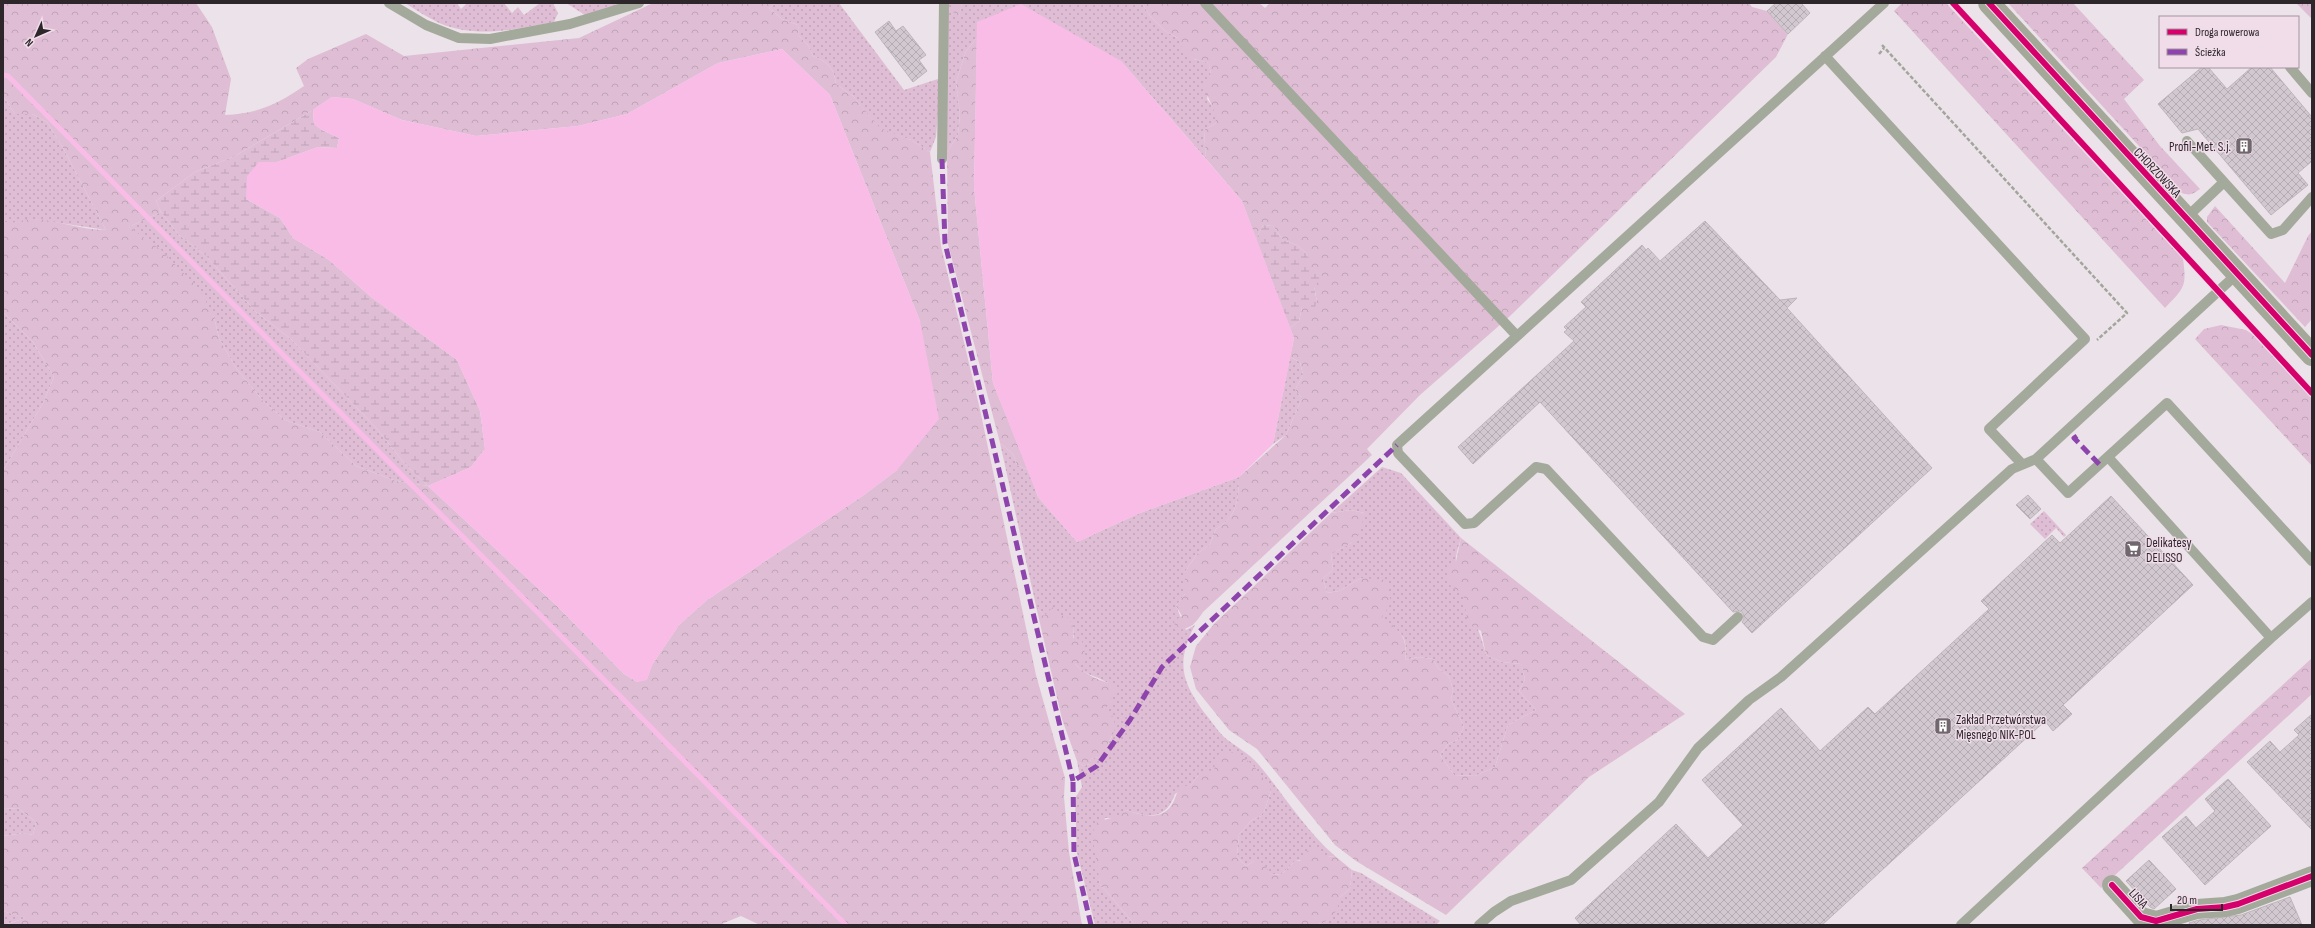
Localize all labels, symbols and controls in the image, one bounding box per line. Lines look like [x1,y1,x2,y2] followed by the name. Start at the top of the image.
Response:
[16,16,56,56] north arrow
[2159,16,2299,68] legend
[2195,25,2260,40] text: Droga rowerowa
[23,36,36,49] text: N
[2195,45,2226,60] text: Ścieżka
[2234,136,2254,156] building icon: Profil-Met. S.j.
[2169,139,2231,155] place label: Profil-Met. S.j.
[2130,144,2185,201] street label: CHORZOWSKA
[2146,535,2191,566] place label: Delikatesy DELISSO
[2123,539,2143,559] supermarket icon: Delikatesy DELISSO
[1956,712,2046,743] place label: Zakład Przetwórstwa Mięsnego NIK-POL
[1933,716,1953,736] building icon: Zakład Przetwórstwa Mięsnego NIK-POL
[2125,885,2152,912] street label: LISIA
[2171,886,2222,912] scale bar
[2177,893,2197,908] text: 20 m

